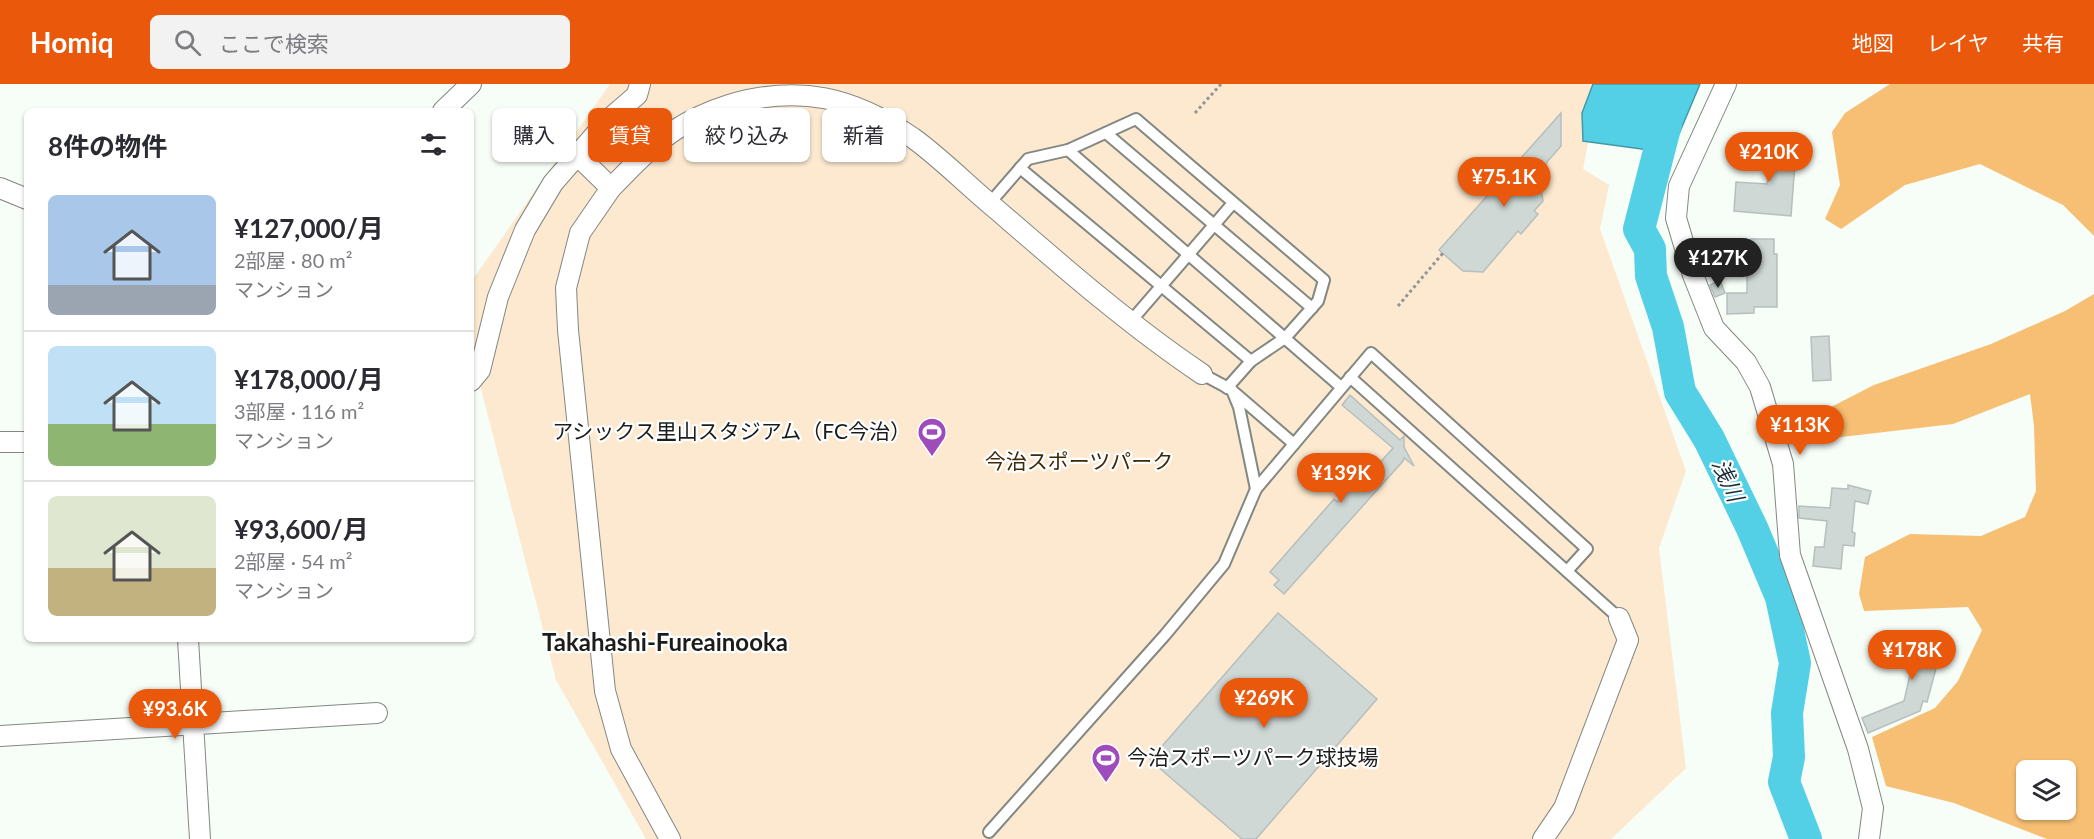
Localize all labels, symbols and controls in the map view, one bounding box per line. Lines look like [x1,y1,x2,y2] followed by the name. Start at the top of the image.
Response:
[150,15,570,69] search box
[30,25,114,59] text: Homiq
[171,26,204,59] icon: search
[219,30,329,57] text: ここで検索
[1852,30,1894,55] text: 地図
[1927,30,1989,55] text: レイヤ
[2022,30,2064,55] text: 共有
[492,108,576,162] chip: 購入
[588,108,672,162] chip: 賃貸
[684,108,810,162] chip: 絞り込み
[822,108,906,162] chip: 新着
[417,128,450,161] icon: filters
[48,130,167,162] text: 8件の物件
[1727,132,1811,183] pin: ¥210K
[1739,139,1799,163] text: ¥210K
[1455,157,1553,208] pin: ¥75.1K
[1472,164,1536,188] text: ¥75.1K
[234,212,384,244] text: ¥127,000/月
[96,219,168,291] icon: home
[1676,238,1760,289] pin: ¥127K
[1688,245,1748,269] text: ¥127K
[234,248,353,272] text: 2部屋 · 80 m²
[234,277,334,301] text: マンション
[234,363,384,395] text: ¥178,000/月
[96,370,168,442] icon: home
[234,399,364,423] text: 3部屋 · 116 m²
[1758,405,1842,456] pin: ¥113K
[1770,412,1830,436] text: ¥113K
[916,416,948,458] sports icon: アシックス里山スタジアム（FC今治）
[552,418,911,443] place label: アシックス里山スタジアム（FC今治）
[234,428,334,452] text: マンション
[985,448,1173,473] park label: 今治スポーツパーク
[1299,453,1383,504] pin: ¥139K
[1707,454,1751,507] water label: 浅川
[1311,460,1371,484] text: ¥139K
[234,513,369,545] text: ¥93,600/月
[96,520,168,592] icon: home
[234,549,353,573] text: 2部屋 · 54 m²
[234,578,334,602] text: マンション
[542,627,788,656] district label: Takahashi-Fureainooka
[1870,630,1954,681] pin: ¥178K
[1882,637,1942,661] text: ¥178K
[1222,678,1306,729] pin: ¥269K
[1234,685,1294,709] text: ¥269K
[126,689,224,740] pin: ¥93.6K
[143,696,207,720] text: ¥93.6K
[1090,742,1122,784] sports icon: 今治スポーツパーク球技場
[1127,744,1379,769] place label: 今治スポーツパーク球技場
[2016,760,2076,820] map controls
[2016,760,2076,820] button: layers

